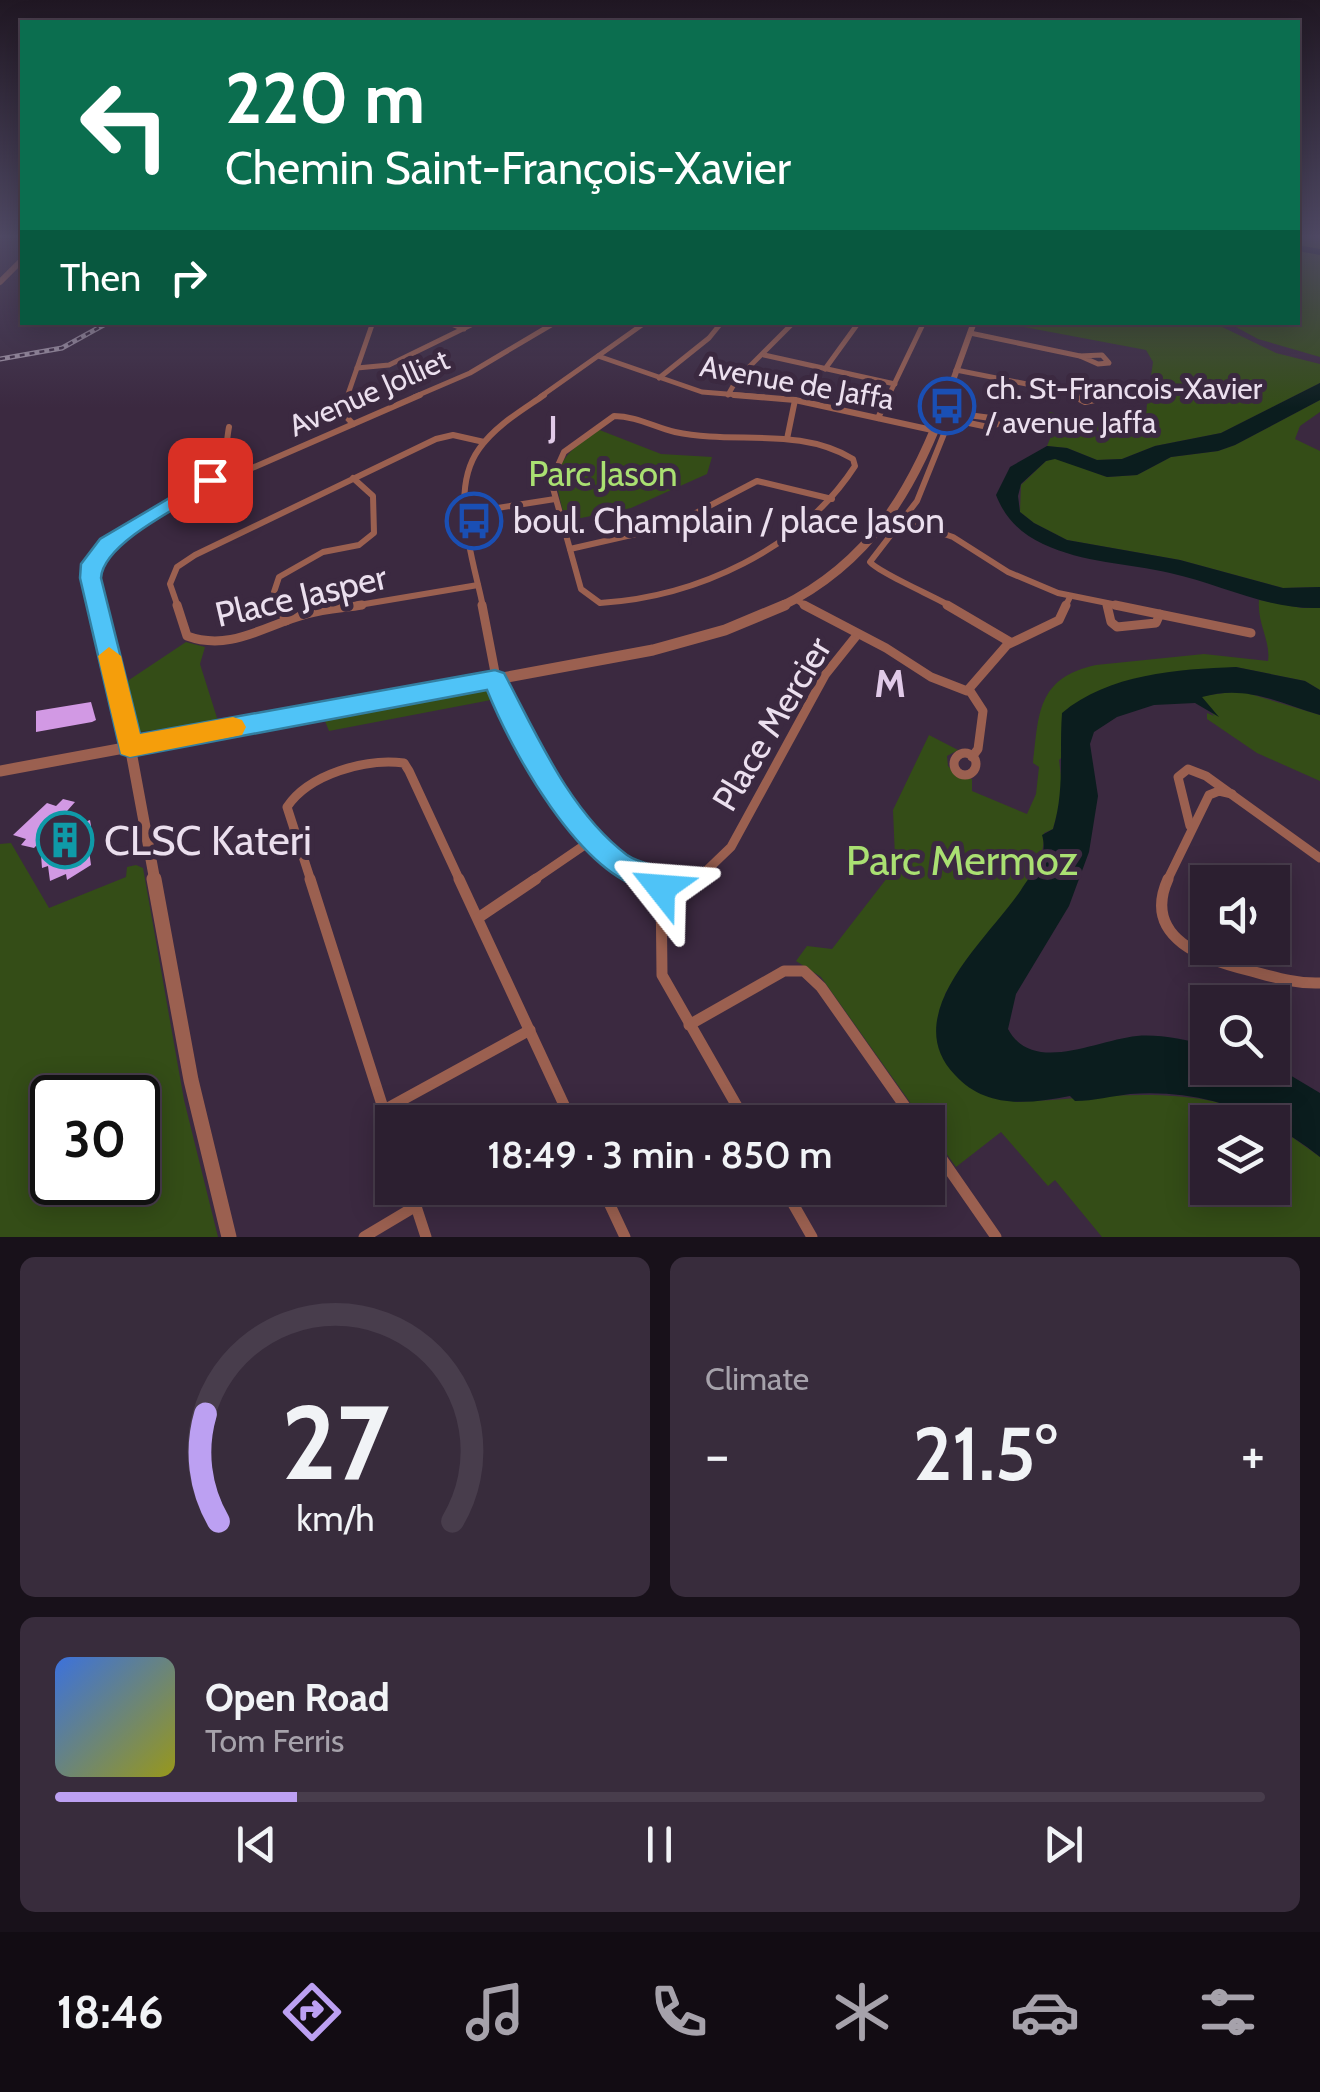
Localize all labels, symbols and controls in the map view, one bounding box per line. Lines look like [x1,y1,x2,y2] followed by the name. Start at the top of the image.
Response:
[225,55,425,141] text: 220 m
[60,60,190,190] icon: left
[225,141,791,195] text: Chemin Saint-François-Xavier
[161,250,216,305] icon: right
[60,254,141,301] text: Then
[283,341,455,444] street label: Avenue Jolliet
[697,347,898,418] street label: Avenue de Jaffa
[985,370,1263,441] place label: ch. St-Francois-Xavier / avenue Jaffa
[917,376,977,436] bus stop icon: ch. St-Francois-Xavier / avenue Jaffa
[547,407,558,446] district label: J
[168,438,253,523] pin
[528,452,678,495] park label: Parc Jason
[183,453,238,508] icon: arrive
[444,491,504,551] bus stop icon: boul. Champlain / place Jason
[513,499,945,542] place label: boul. Champlain / place Jason
[211,555,391,636] street label: Place Jasper
[703,629,840,818] street label: Place Mercier
[874,660,906,707] district label: M
[35,810,95,870] building icon: CLSC Kateri
[104,814,312,866] place label: CLSC Kateri
[846,834,1078,886] park label: Parc Mermoz
[609,836,713,940] position arrow
[1190,865,1290,1205] map controls
[1190,865,1290,965] button: sound
[1190,985,1290,1085] button: search
[30,1075,160,1205] speed limit sign: 30
[1190,1105,1290,1205] button: layers
[488,1131,832,1178] text: 18:49 · 3 min · 850 m
[705,1359,809,1398] text: Climate
[281,1379,389,1505] text: 27
[913,1408,1057,1499] text: 21.5°
[705,1421,729,1488] text: −
[1241,1421,1265,1488] text: +
[296,1497,374,1540] text: km/h
[205,1674,390,1721] text: Open Road
[205,1721,344,1760] text: Tom Ferris
[229,1817,284,1872] icon: previous
[632,1817,687,1872] icon: pause
[1036,1817,1091,1872] icon: next
[277,1977,347,2047] icon: directions
[460,1977,530,2047] icon: music
[644,1977,714,2047] icon: phone
[827,1977,897,2047] icon: climate
[1010,1977,1080,2047] icon: car
[1193,1977,1263,2047] icon: filters
[57,1985,164,2039] text: 18:46

